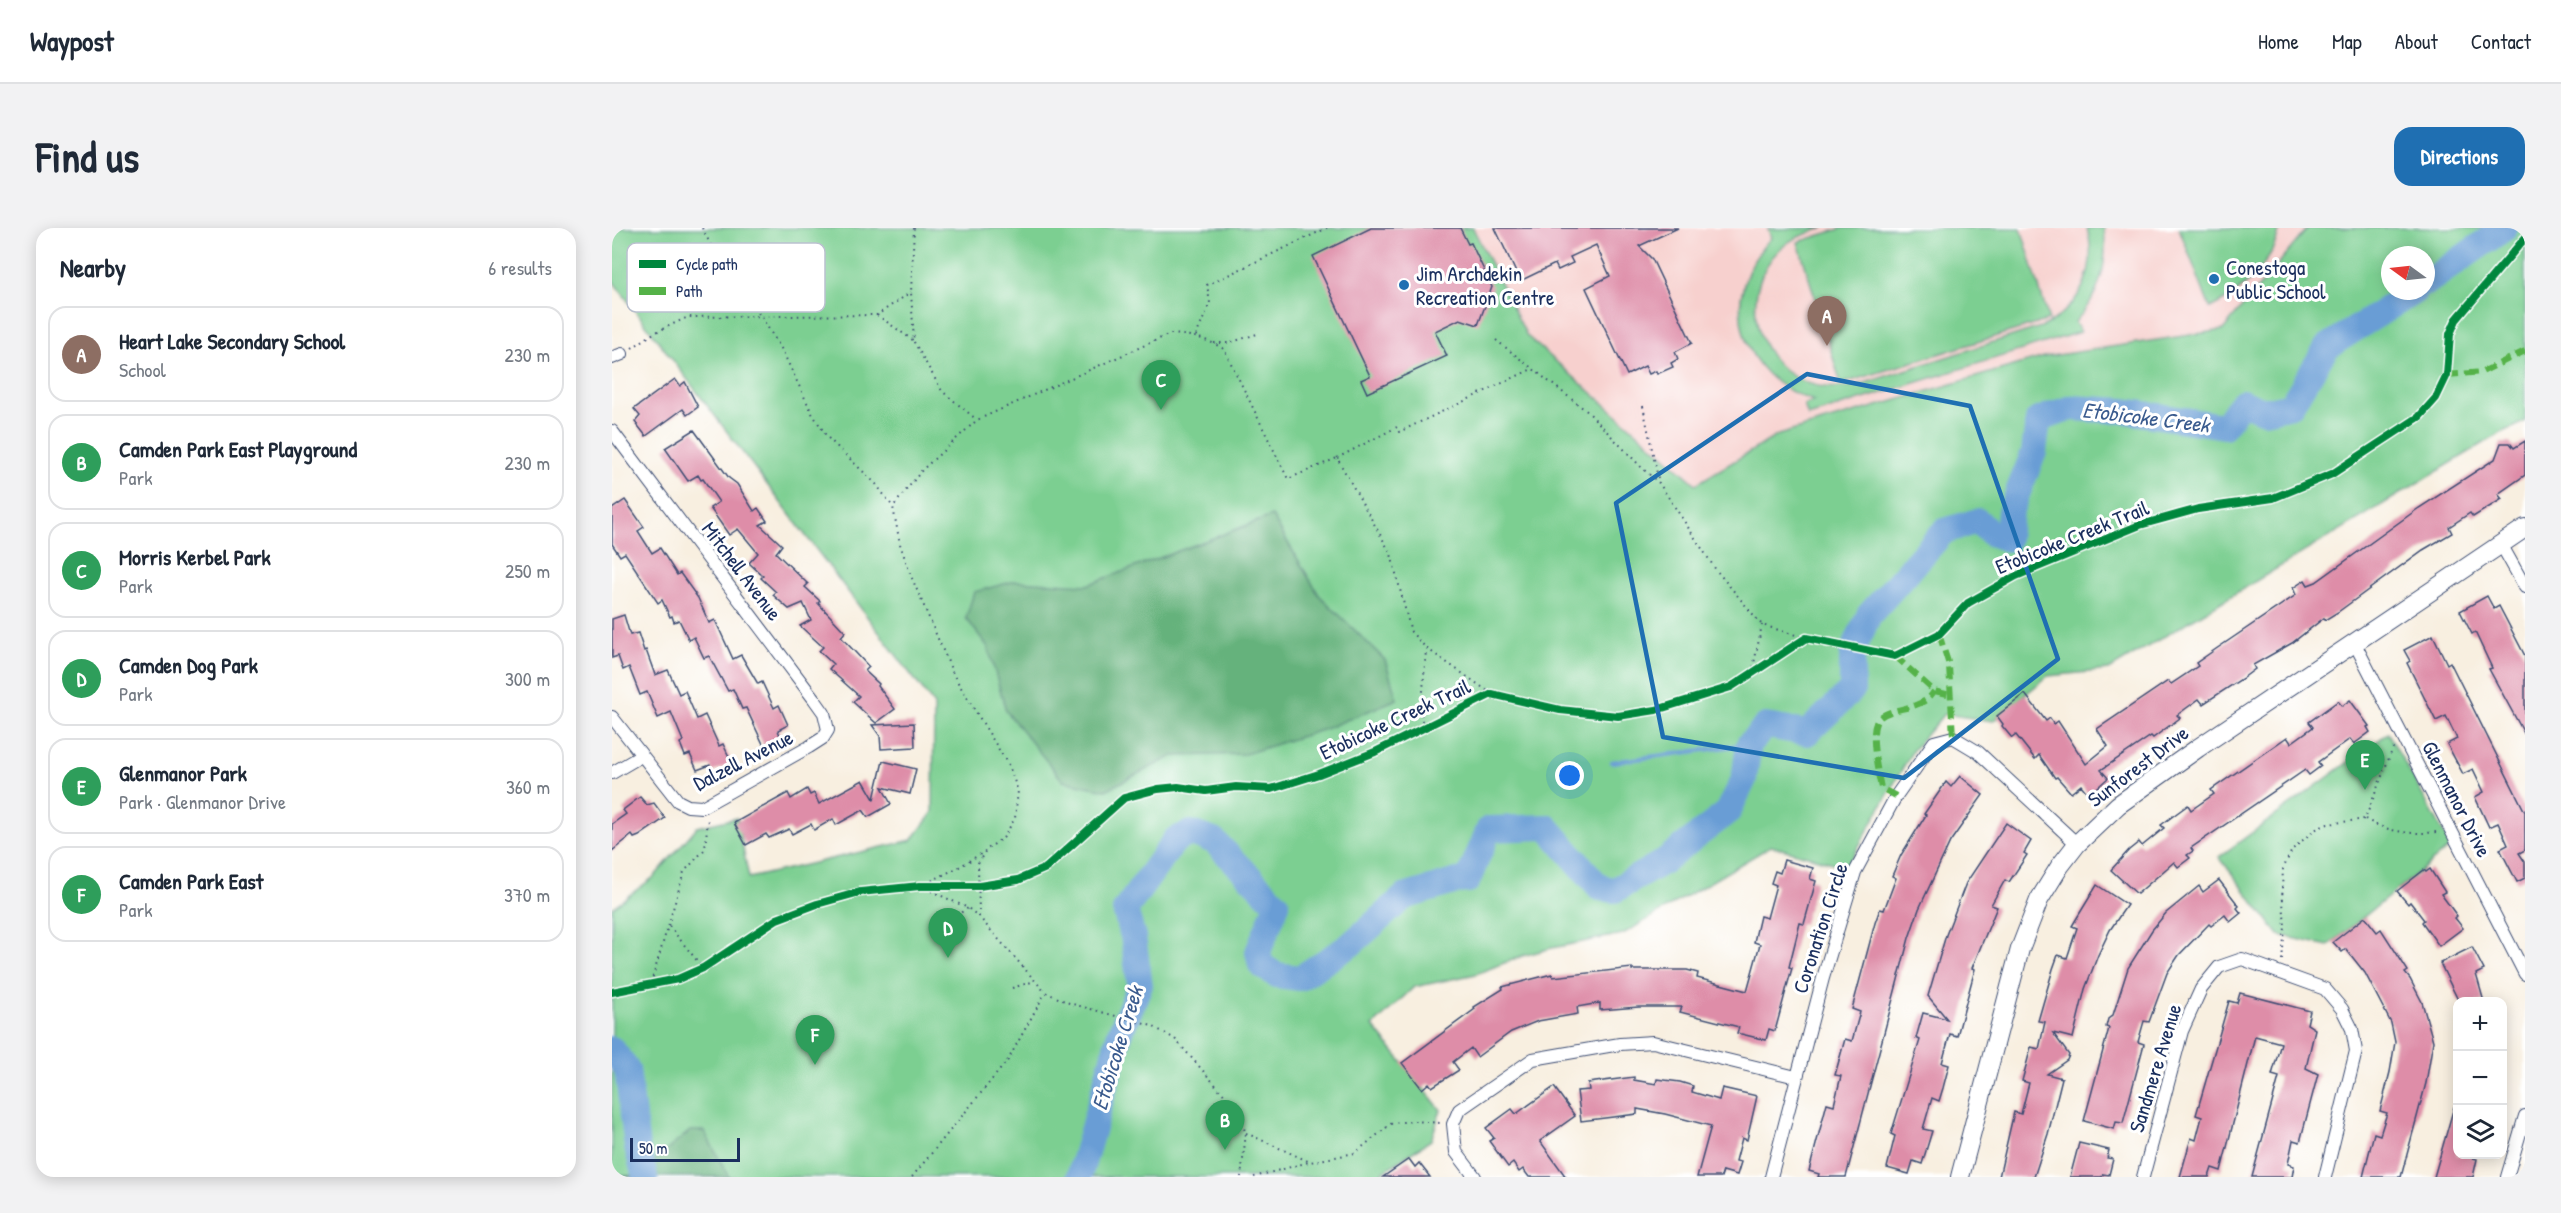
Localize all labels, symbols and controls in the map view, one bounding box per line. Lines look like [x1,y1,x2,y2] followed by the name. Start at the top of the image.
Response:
[30,22,114,60] text: Waypost
[2258,27,2299,56] text: Home
[2332,27,2362,56] text: Map
[2395,27,2438,56] text: About
[2471,27,2531,56] text: Contact
[2394,127,2525,186] button: Directions
[36,128,139,185] text: Find us
[627,243,825,312] legend
[2381,246,2435,300] north arrow
[60,250,126,285] text: Nearby
[676,253,738,275] text: Cycle path
[2226,253,2326,306] place label: Conestoga Public School
[488,254,552,281] text: 6 results
[1416,259,1554,312] place label: Jim Archdekin Recreation Centre
[2207,272,2221,286] marker: Conestoga Public School
[1397,278,1411,292] marker: Jim Archdekin Recreation Centre
[676,280,702,302] text: Path
[1808,296,1846,346] pin: A
[119,326,345,356] text: Heart Lake Secondary School
[77,341,86,368] text: A
[505,341,550,368] text: 230 m
[119,356,166,383] text: School
[1142,360,1180,410] pin: C
[2081,394,2213,440] water label: Etobicoke Creek
[119,434,357,464] text: Camden Park East Playground
[76,449,87,476] text: B
[505,449,550,476] text: 230 m
[119,464,152,491] text: Park
[1991,493,2153,581] street label: Etobicoke Creek Trail
[695,516,789,626] street label: Mitchell Avenue
[119,542,271,572] text: Morris Kerbel Park
[76,557,87,584] text: C
[505,557,550,584] text: 250 m
[119,572,152,599] text: Park
[119,650,258,680] text: Camden Dog Park
[77,665,86,692] text: D
[505,665,550,692] text: 300 m
[1315,671,1475,767] street label: Etobicoke Creek Trail
[119,680,152,707] text: Park
[2081,718,2195,814] street label: Sunforest Drive
[688,723,798,797] street label: Dalzell Avenue
[2415,736,2499,862] street label: Glenmanor Drive
[2346,740,2384,790] pin: E
[119,758,247,788] text: Glenmanor Park
[1555,761,1584,790] your location
[77,773,86,800] text: E
[506,773,550,800] text: 360 m
[119,788,286,815] text: Park · Glenmanor Drive
[1785,859,1855,997] street label: Coronation Circle
[119,866,263,896] text: Camden Park East
[78,881,85,908] text: F
[504,881,550,908] text: 370 m
[119,896,152,923] text: Park
[928,908,968,958] pin: D
[1084,981,1151,1113] water label: Etobicoke Creek
[2453,997,2507,1159] map controls
[2453,997,2507,1051] button: +
[2122,1000,2188,1136] street label: Sandmere Avenue
[796,1016,834,1065] pin: F
[2453,1051,2507,1105] button: −
[1206,1100,1244,1150] pin: B
[2453,1105,2507,1159] button: layers
[630,1135,740,1162] scale bar
[639,1137,668,1159] text: 50 m

